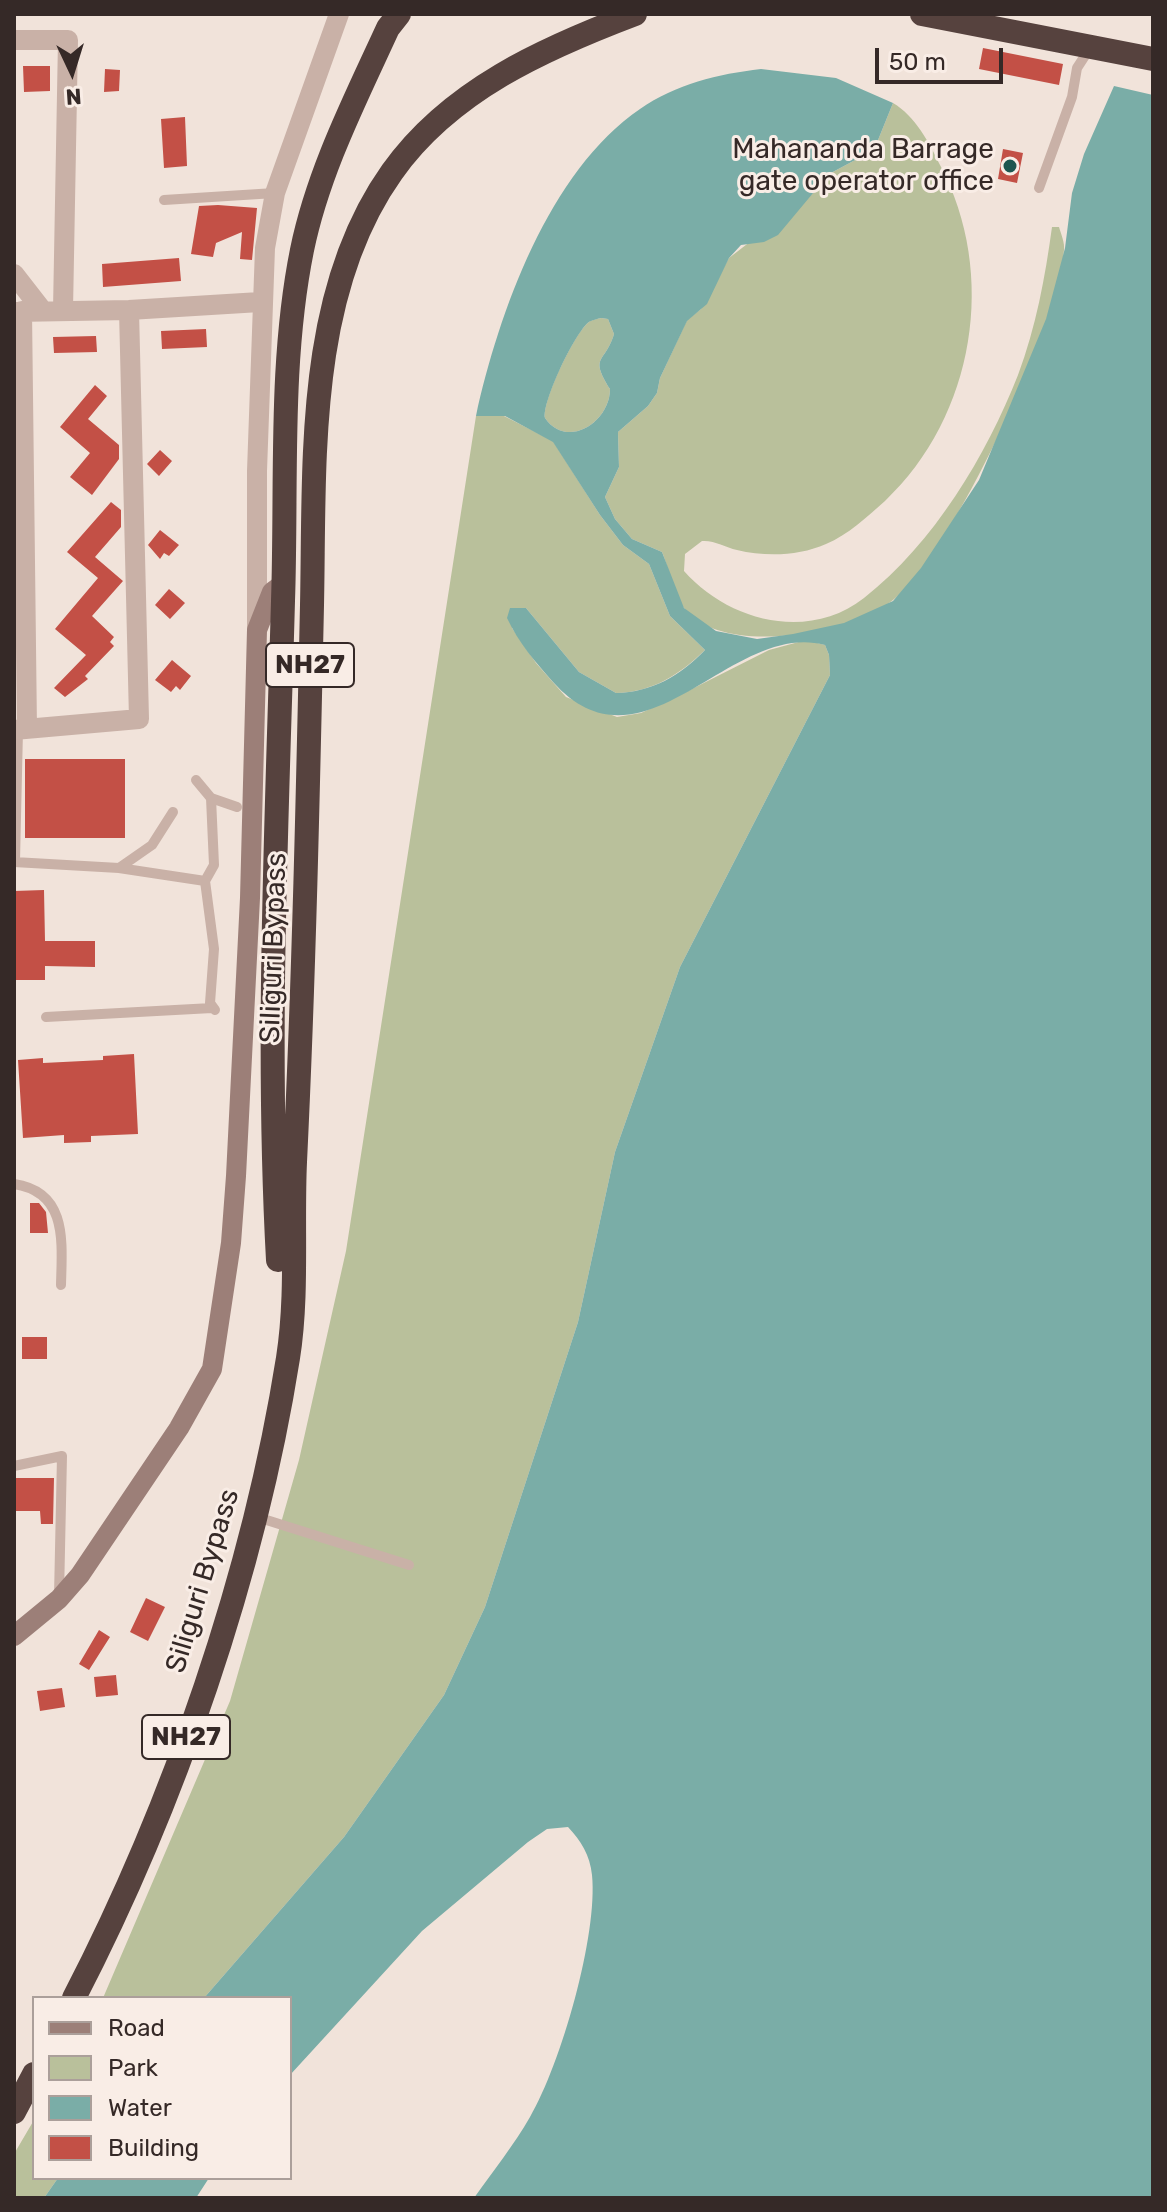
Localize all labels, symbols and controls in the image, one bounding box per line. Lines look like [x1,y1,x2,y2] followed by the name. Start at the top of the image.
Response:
[32,32,112,112] north arrow
[879,32,1007,82] scale bar
[889,48,946,76] text: 50 m
[65,82,83,110] text: N
[732,133,994,199] place label: Mahananda Barrage gate operator office
[1001,157,1019,175] marker: Mahananda Barrage gate operator office
[266,643,354,687] road number: NH27
[254,852,294,1044] street label: Siliguri Bypass
[159,1485,247,1677] street label: Siliguri Bypass
[142,1715,230,1759] road number: NH27
[32,1996,292,2180] legend
[108,2014,165,2042] text: Road
[108,2054,158,2082] text: Park
[108,2094,172,2122] text: Water
[108,2134,199,2162] text: Building

